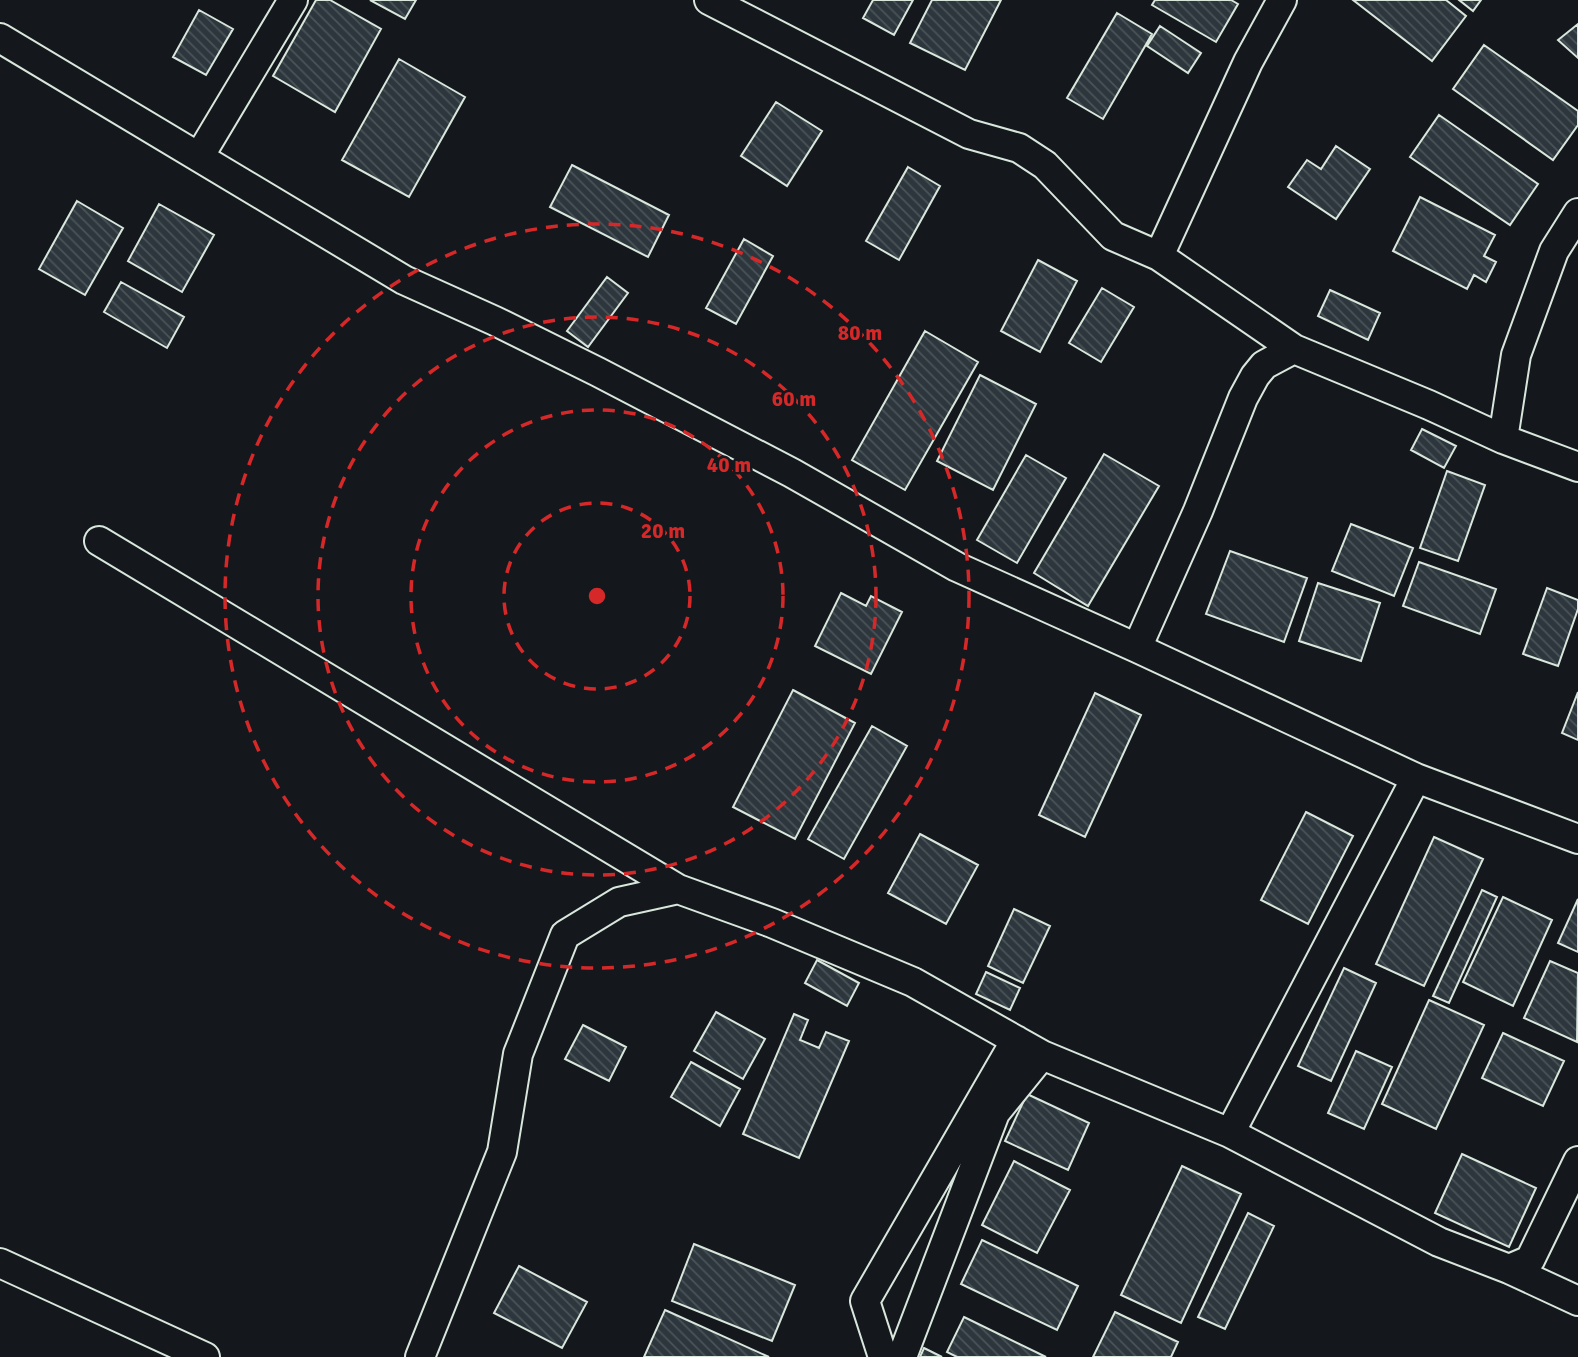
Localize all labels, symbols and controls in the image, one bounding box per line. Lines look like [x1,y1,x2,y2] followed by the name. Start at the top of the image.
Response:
[838,320,882,346] text: 80 m
[772,386,816,412] text: 60 m
[707,452,751,478] text: 40 m
[641,518,685,544] text: 20 m
[585,584,609,608] centre of rings

